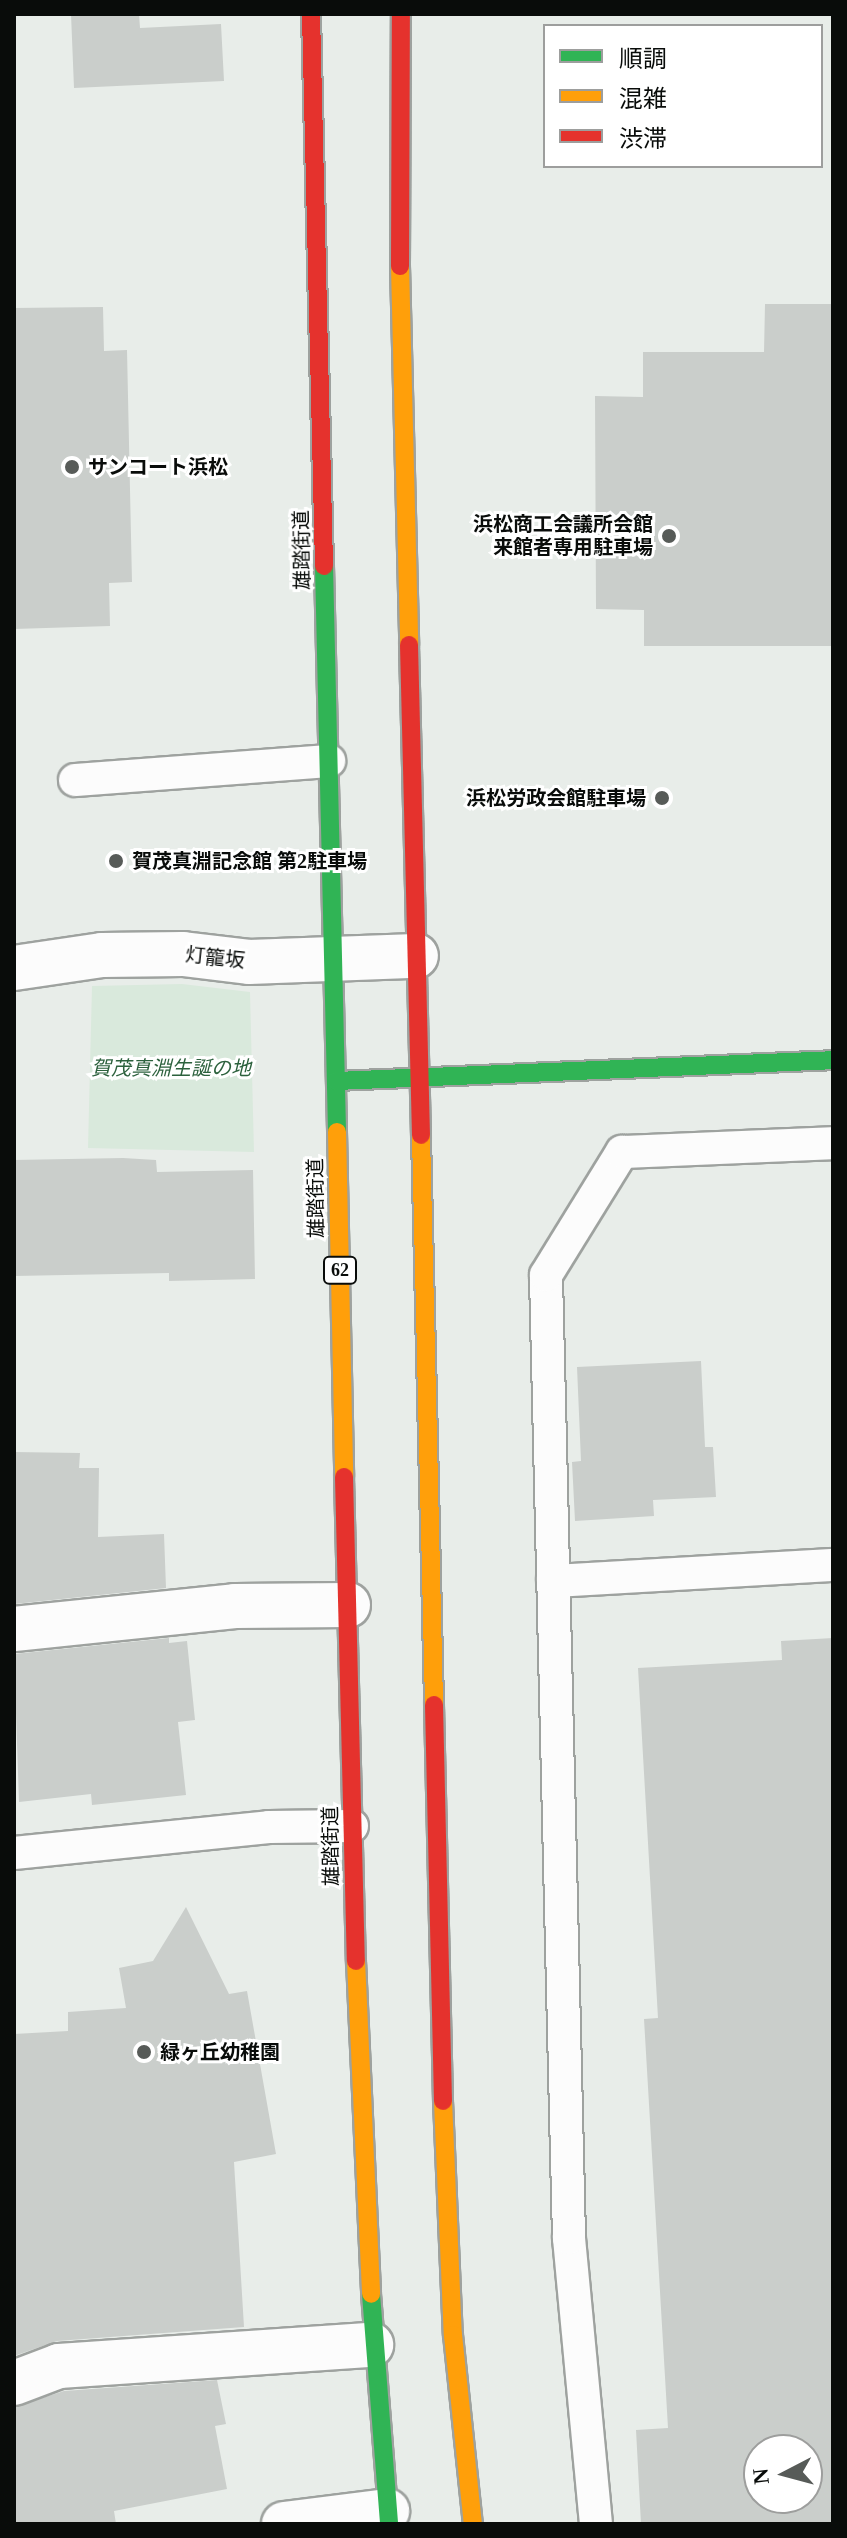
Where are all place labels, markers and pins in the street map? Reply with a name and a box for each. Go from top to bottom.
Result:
place label: サンコート浜松 [88,455,228,479]
marker: サンコート浜松 [63,458,81,476]
place label: 浜松商工会議所会館 来館者専用駐車場 [473,512,653,559]
marker: 浜松商工会議所会館 来館者専用駐車場 [660,527,678,545]
place label: 浜松労政会館駐車場 [466,786,646,810]
marker: 浜松労政会館駐車場 [653,789,671,807]
place label: 賀茂真淵記念館 第2駐車場 [132,849,367,873]
marker: 賀茂真淵記念館 第2駐車場 [107,852,125,870]
place label: 緑ヶ丘幼稚園 [160,2040,280,2064]
marker: 緑ヶ丘幼稚園 [135,2043,153,2061]

